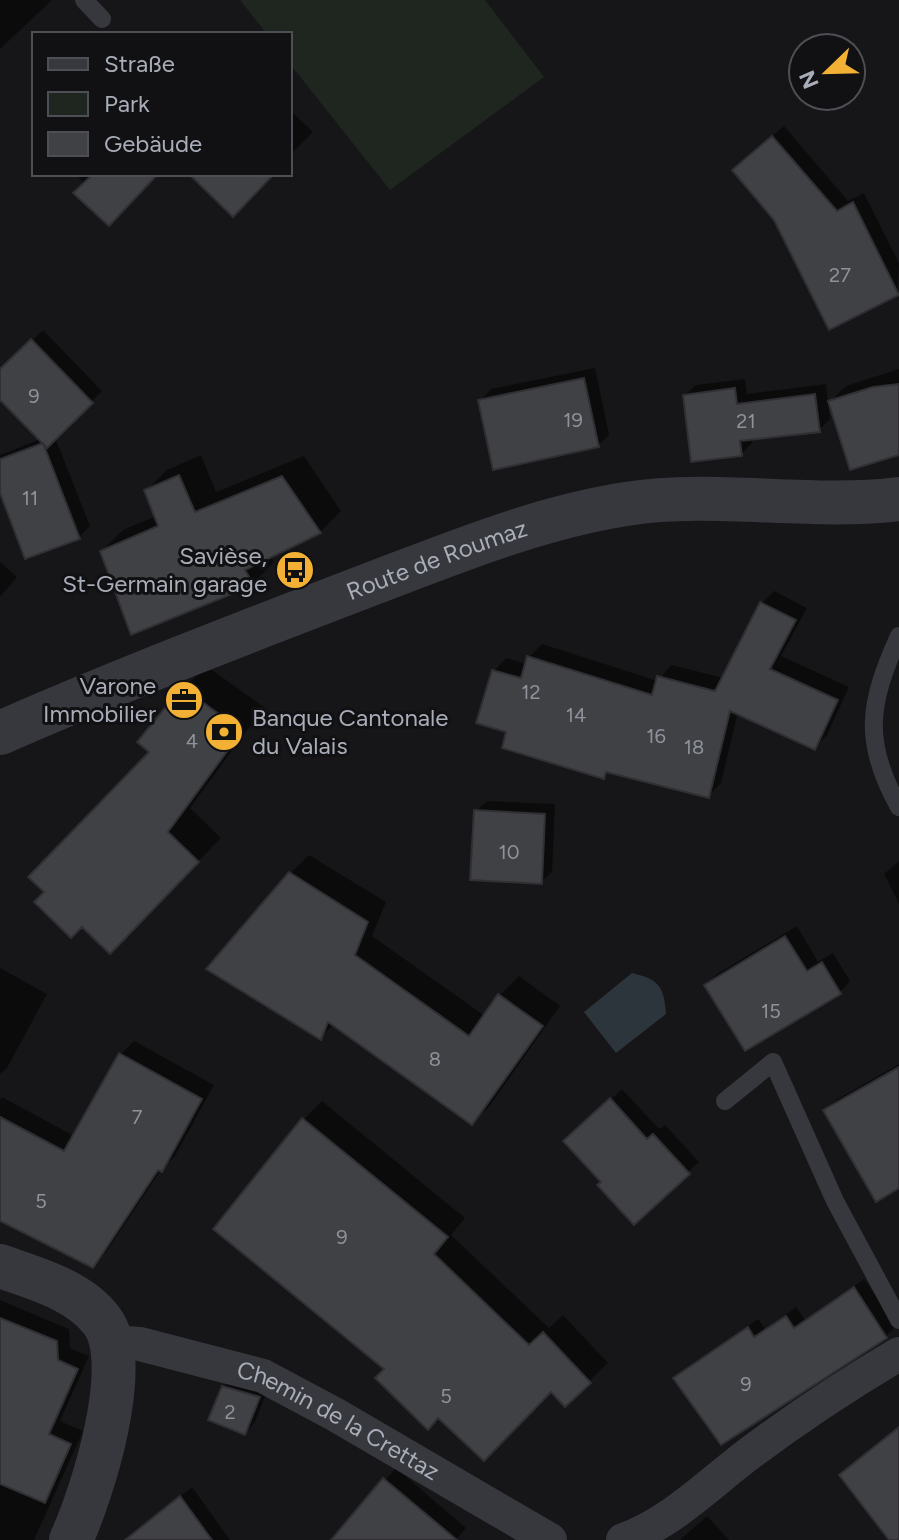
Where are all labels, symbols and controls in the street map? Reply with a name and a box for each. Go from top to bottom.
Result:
legend [32,32,292,176]
north arrow [787,32,867,112]
text: Straße [104,49,175,78]
text: N [793,67,825,93]
text: Park [104,89,150,118]
text: Gebäude [104,129,202,158]
house number: 27 [829,263,851,287]
house number: 9 [28,384,40,408]
house number: 19 [563,408,583,432]
house number: 21 [736,409,756,433]
house number: 11 [22,486,38,510]
street label: Route de Roumaz [342,513,531,606]
place label: Savièse, St-Germain garage [62,541,267,598]
bus stop icon: Savièse, St-Germain garage [274,549,316,591]
place label: Varone Immobilier [43,671,156,728]
office icon: Varone Immobilier [163,679,205,721]
house number: 12 [521,680,541,704]
place label: Banque Cantonale du Valais [252,703,448,760]
house number: 14 [566,703,586,727]
bank icon: Banque Cantonale du Valais [203,711,245,753]
house number: 16 [646,724,666,748]
house number: 4 [186,729,198,753]
house number: 18 [684,735,704,759]
house number: 10 [498,840,520,864]
house number: 15 [761,999,781,1023]
house number: 8 [429,1047,441,1071]
house number: 7 [132,1105,143,1129]
house number: 5 [35,1189,47,1213]
house number: 9 [336,1225,348,1249]
street label: Chemin de la Crettaz [234,1355,445,1486]
house number: 9 [740,1372,752,1396]
house number: 5 [440,1384,452,1408]
house number: 2 [224,1400,236,1424]

